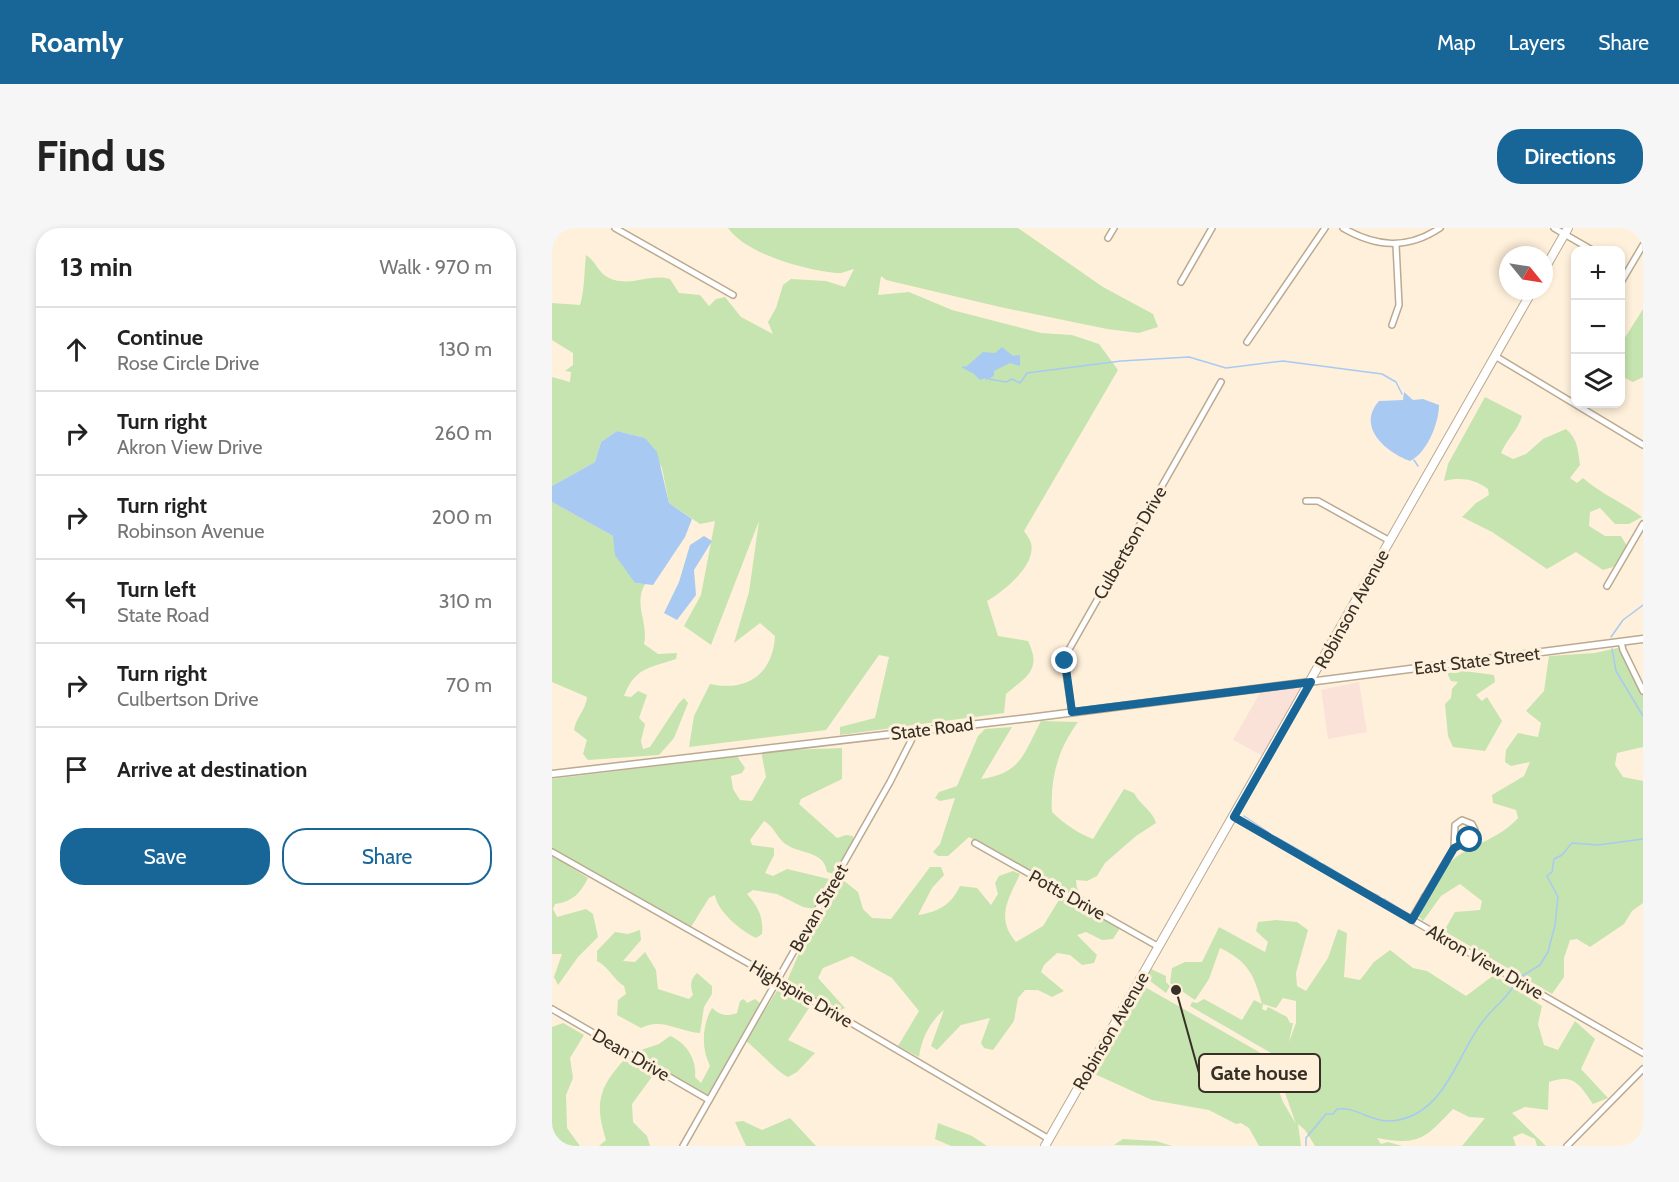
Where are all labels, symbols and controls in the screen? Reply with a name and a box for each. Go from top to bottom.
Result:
text: Roamly [30,25,124,59]
text: Map [1437,30,1476,55]
text: Layers [1509,30,1565,55]
text: Share [1598,30,1649,55]
button: Directions [1497,129,1643,184]
text: Find us [36,130,165,182]
north arrow [1499,246,1553,300]
map controls [1571,246,1625,408]
button: + [1571,246,1625,300]
text: 13 min [60,251,133,283]
text: Walk · 970 m [380,255,492,279]
button: − [1571,300,1625,354]
text: Continue [117,324,203,351]
icon: ahead [60,333,93,366]
text: 130 m [439,337,492,361]
text: Rose Circle Drive [117,351,259,375]
button: layers [1571,354,1625,408]
text: Turn right [117,408,207,435]
icon: right [60,417,93,450]
text: 260 m [434,421,492,445]
text: Akron View Drive [117,435,262,459]
street label: Culbertson Drive [1089,482,1171,604]
text: Turn right [117,492,207,519]
icon: right [60,501,93,534]
text: 200 m [432,505,492,529]
text: Robinson Avenue [117,519,265,543]
street label: Robinson Avenue [1310,546,1394,672]
text: Turn left [117,576,196,603]
icon: left [60,585,93,618]
text: 310 m [439,589,492,613]
text: State Road [117,603,209,627]
street label: East State Street [1413,642,1541,680]
route end [1051,647,1077,673]
text: Turn right [117,660,207,687]
icon: right [60,669,93,702]
text: 70 m [446,673,492,697]
text: Culbertson Drive [117,687,258,711]
street label: State Road [889,713,975,745]
icon: arrive [60,753,93,786]
text: Arrive at destination [117,756,307,783]
route start [1456,826,1482,852]
button: Save [60,828,270,885]
button: Share [282,828,492,885]
street label: Bevan Street [785,860,853,956]
street label: Potts Drive [1025,865,1109,925]
street label: Akron View Drive [1423,920,1547,1004]
street label: Highspire Drive [745,956,857,1032]
street label: Robinson Avenue [1068,968,1154,1094]
street label: Dean Drive [589,1024,673,1086]
callout: Gate house [1199,1054,1320,1092]
text: Gate house [1211,1061,1307,1085]

